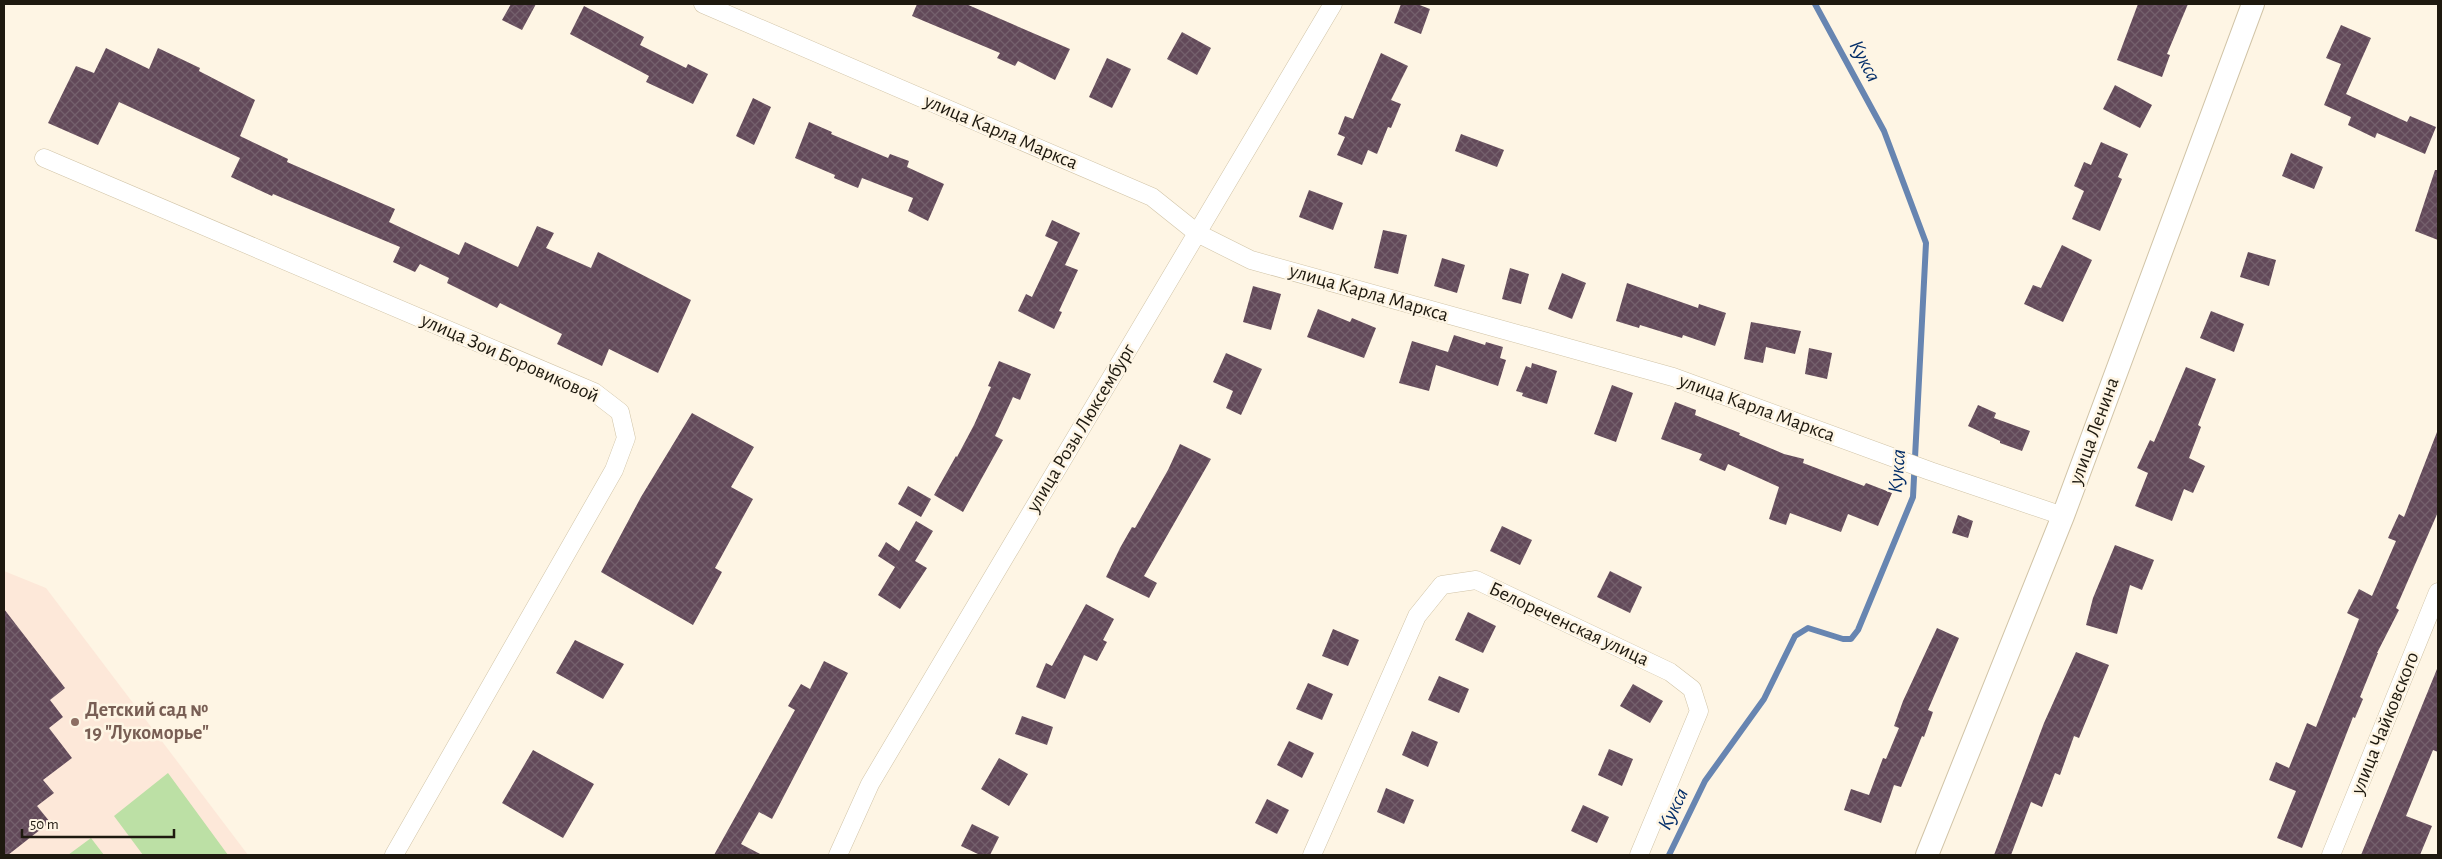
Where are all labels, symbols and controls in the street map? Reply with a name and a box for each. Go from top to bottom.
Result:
water label: Кукса [1845,37,1885,85]
street label: улица Карла Маркса [920,90,1081,173]
street label: улица Карла Маркса [1286,260,1451,325]
street label: улица Зои Боровиковой [417,309,602,406]
street label: улица Розы Люксембург [1022,340,1139,516]
street label: улица Карла Маркса [1675,370,1838,446]
street label: улица Ленина [2065,375,2123,488]
water label: Кукса [1885,448,1909,494]
street label: Белореченская улица [1486,578,1652,670]
street label: улица Чайковского [2347,649,2423,798]
place label: Детский сад № 19 "Лукоморье" [85,700,209,743]
marker: Детский сад № 19 "Лукоморье" [69,716,81,728]
water label: Кукса [1654,785,1692,833]
scale bar [22,806,175,838]
text: 50 m [30,817,59,832]

